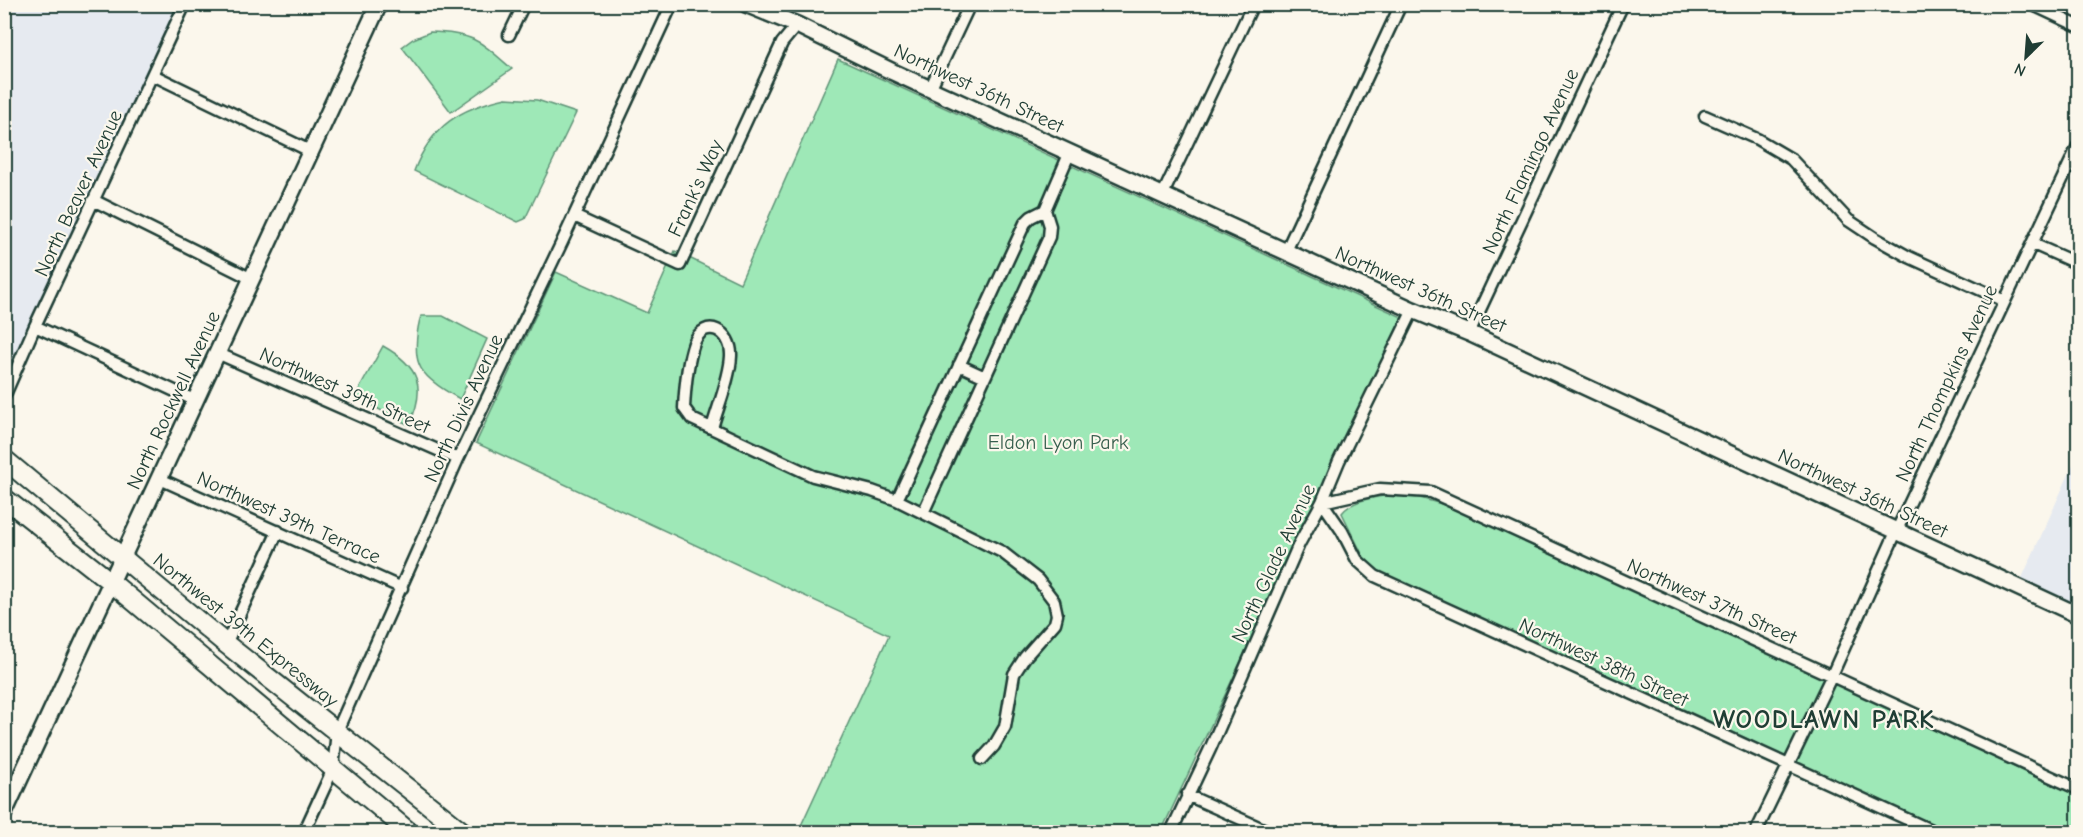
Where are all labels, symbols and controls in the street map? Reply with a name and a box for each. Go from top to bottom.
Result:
north arrow [1996,27,2056,87]
street label: Northwest 36th Street [890,39,1068,138]
text: N [2012,59,2029,80]
street label: North Flamingo Avenue [1477,65,1584,258]
street label: North Beaver Avenue [30,106,127,280]
street label: Frank's Way [663,136,728,240]
street label: Northwest 36th Street [1332,241,1511,338]
street label: North Thompkins Avenue [1891,281,2002,485]
street label: North Rockwell Avenue [122,307,225,493]
street label: North Divis Avenue [419,331,508,486]
street label: Northwest 39th Street [256,342,435,439]
park label: Eldon Lyon Park [988,431,1129,454]
street label: Northwest 36th Street [1774,444,1952,543]
street label: Northwest 39th Terrace [193,467,384,568]
street label: North Glade Avenue [1227,480,1320,646]
street label: Northwest 39th Expressway [148,549,343,712]
street label: Northwest 37th Street [1623,554,1801,650]
street label: Northwest 38th Street [1516,613,1693,712]
district label: WOODLAWN PARK [1713,705,1935,735]

